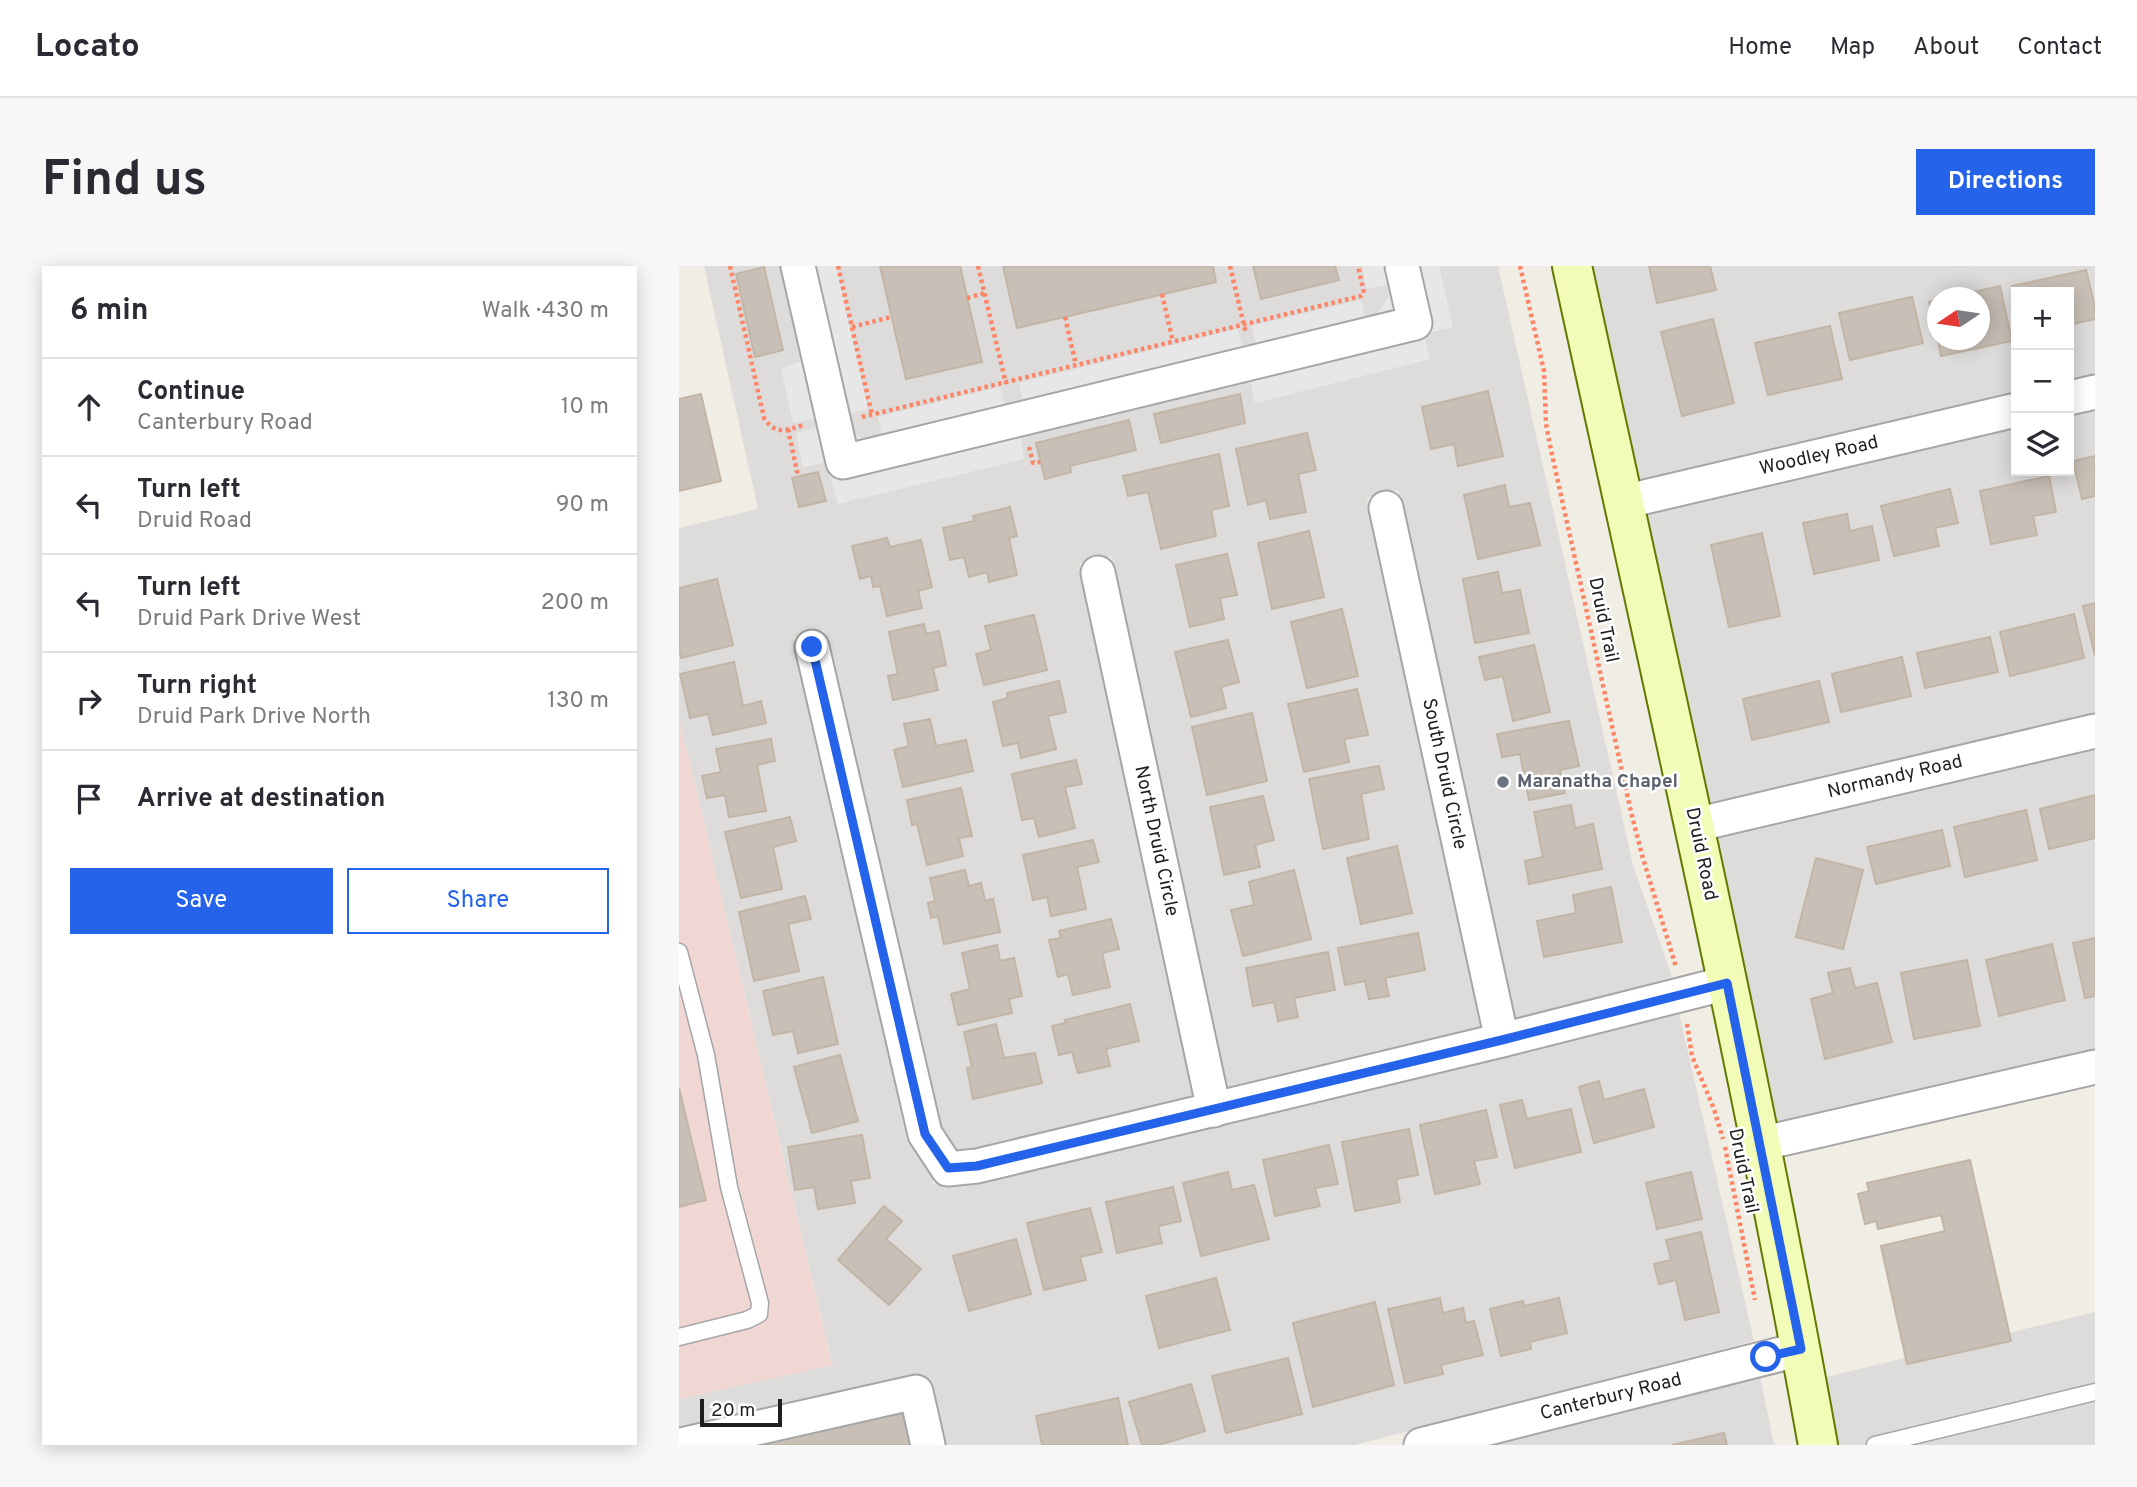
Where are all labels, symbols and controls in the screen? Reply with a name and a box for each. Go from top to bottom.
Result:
text: Locato [35,27,140,69]
text: Home [1728,33,1792,63]
text: Map [1830,33,1875,63]
text: About [1913,33,1979,63]
text: Contact [2017,33,2102,63]
button: Directions [1916,149,2095,215]
text: Find us [42,151,207,213]
north arrow [1927,287,1990,350]
map controls [2011,287,2074,476]
button: + [2011,287,2074,350]
text: 6 min [70,293,148,330]
text: Walk · 430 m [482,297,609,326]
button: − [2011,350,2074,413]
text: Continue [137,376,245,409]
icon: ahead [70,388,108,426]
text: 10 m [561,393,609,422]
text: Canterbury Road [137,409,313,438]
button: layers [2011,413,2074,476]
street label: Woodley Road [1757,431,1881,481]
text: Turn left [137,474,241,507]
icon: left [70,486,108,524]
text: 90 m [556,491,609,520]
text: Druid Road [137,507,252,536]
text: Turn left [137,572,241,605]
street label: Druid Trail [1582,575,1624,665]
icon: left [70,584,108,622]
text: 200 m [541,589,609,618]
text: Druid Park Drive West [137,605,361,634]
route end [796,631,827,662]
text: Turn right [137,670,257,703]
icon: right [70,682,108,720]
text: 130 m [547,687,609,716]
street label: South Druid Circle [1416,696,1472,852]
text: Druid Park Drive North [137,703,371,732]
street label: Normandy Road [1825,750,1965,804]
street label: North Druid Circle [1128,764,1184,918]
place label: Maranatha Chapel [1517,770,1678,794]
marker: Maranatha Chapel [1495,774,1511,790]
icon: arrive [70,780,108,818]
text: Arrive at destination [137,783,385,816]
street label: Druid Road [1679,805,1723,903]
button: Save [70,868,333,934]
button: Share [347,868,609,934]
street label: Druid Trail [1722,1126,1764,1216]
route start [1750,1341,1781,1372]
street label: Canterbury Road [1538,1368,1684,1426]
scale bar [700,1396,782,1428]
text: 20 m [711,1399,755,1423]

